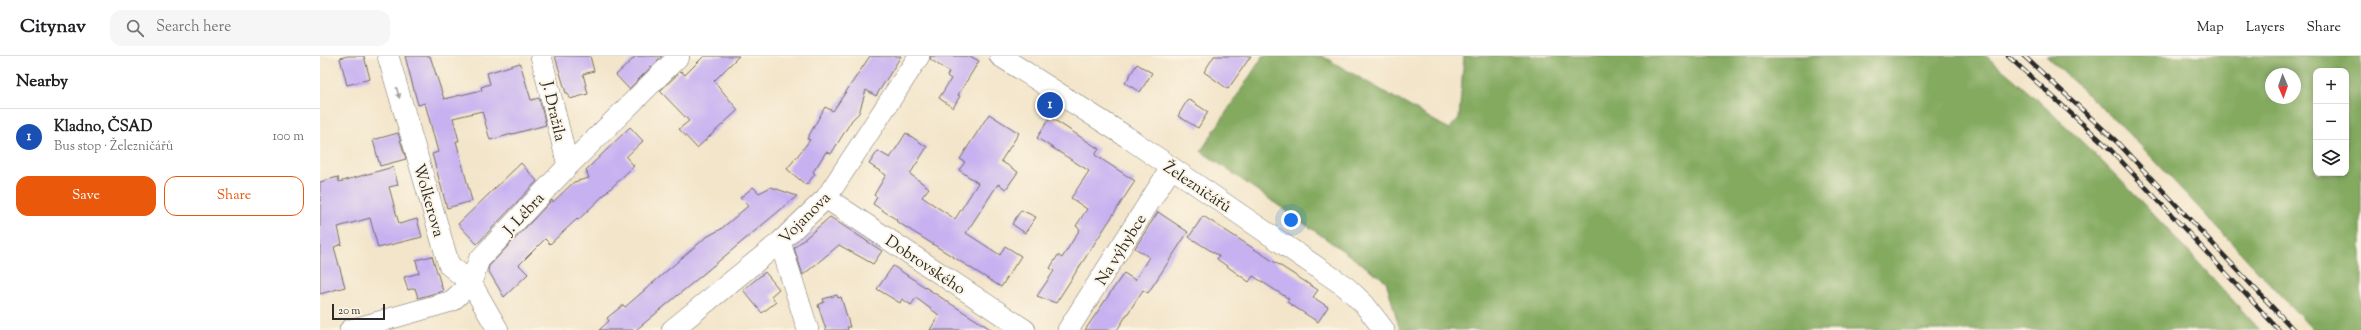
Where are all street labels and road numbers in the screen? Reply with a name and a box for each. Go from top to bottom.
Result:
street label: J. Dražila [534,78,571,144]
street label: Železničářů [1158,157,1235,219]
street label: Wolkerova [406,161,449,241]
street label: Vojanova [775,187,837,250]
street label: J. Lébra [498,188,551,242]
street label: Na výhybce [1091,210,1153,290]
street label: Dobrovského [880,231,970,302]

